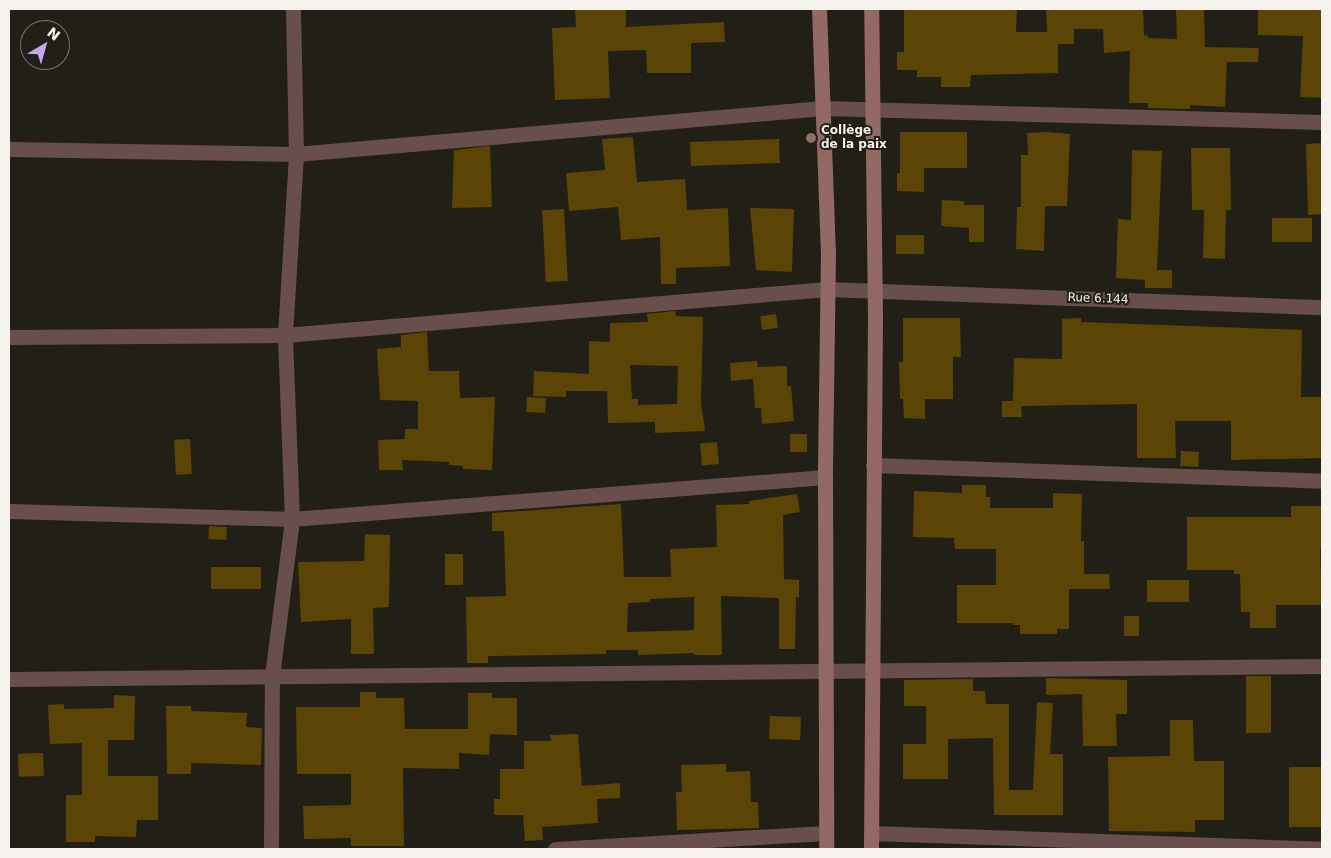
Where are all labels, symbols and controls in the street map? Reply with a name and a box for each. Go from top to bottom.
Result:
north arrow [20,20,70,70]
text: N [44,24,63,44]
place label: Collège de la paix [821,124,887,152]
marker: Collège de la paix [805,132,817,144]
street label: Rue 6.144 [1067,291,1129,307]

